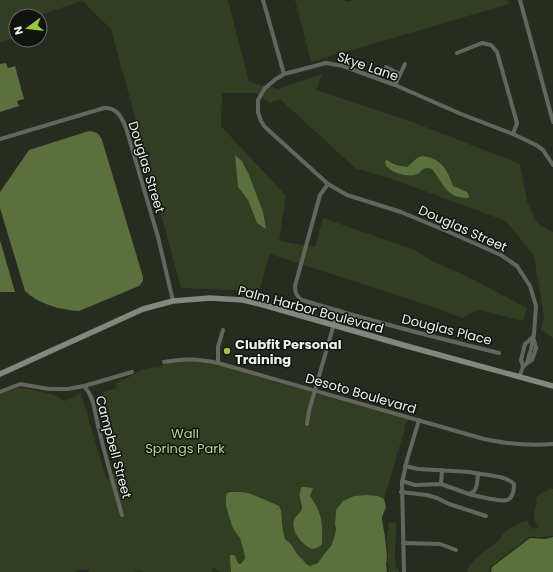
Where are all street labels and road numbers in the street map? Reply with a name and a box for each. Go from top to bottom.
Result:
street label: Skye Lane [335,47,401,86]
street label: Douglas Street [124,119,170,216]
street label: Douglas Street [416,200,510,257]
street label: Palm Harbor Boulevard [236,281,386,338]
street label: Douglas Place [400,309,494,350]
street label: Desoto Boulevard [303,369,418,418]
street label: Campbell Street [91,394,136,501]

